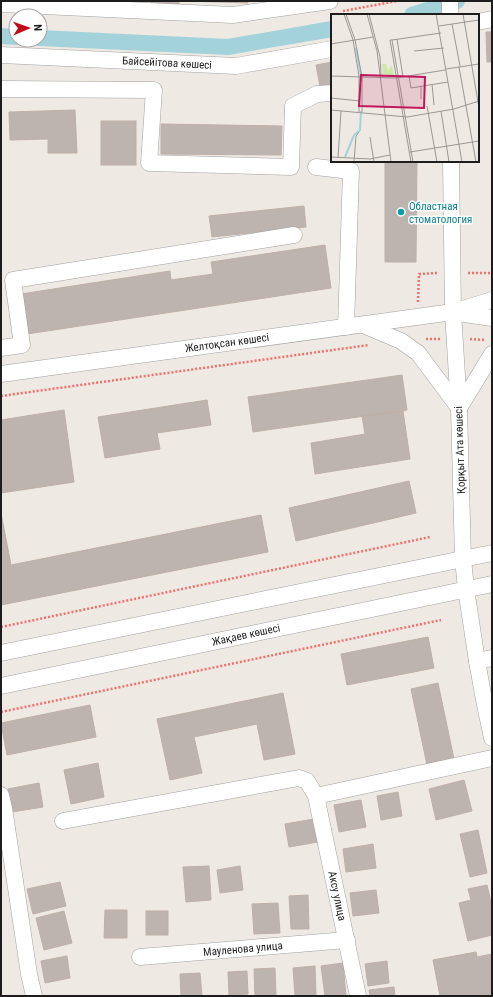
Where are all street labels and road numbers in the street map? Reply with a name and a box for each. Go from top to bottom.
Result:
street label: Байсейітова көшесі [122,54,212,72]
street label: Желтоқсан көшесі [184,331,270,355]
street label: Қорқыт Ата көшесі [452,406,468,494]
street label: Жақаев көшесі [211,621,281,649]
street label: Аксу улица [325,870,349,922]
street label: Мауленова улица [203,939,283,959]

